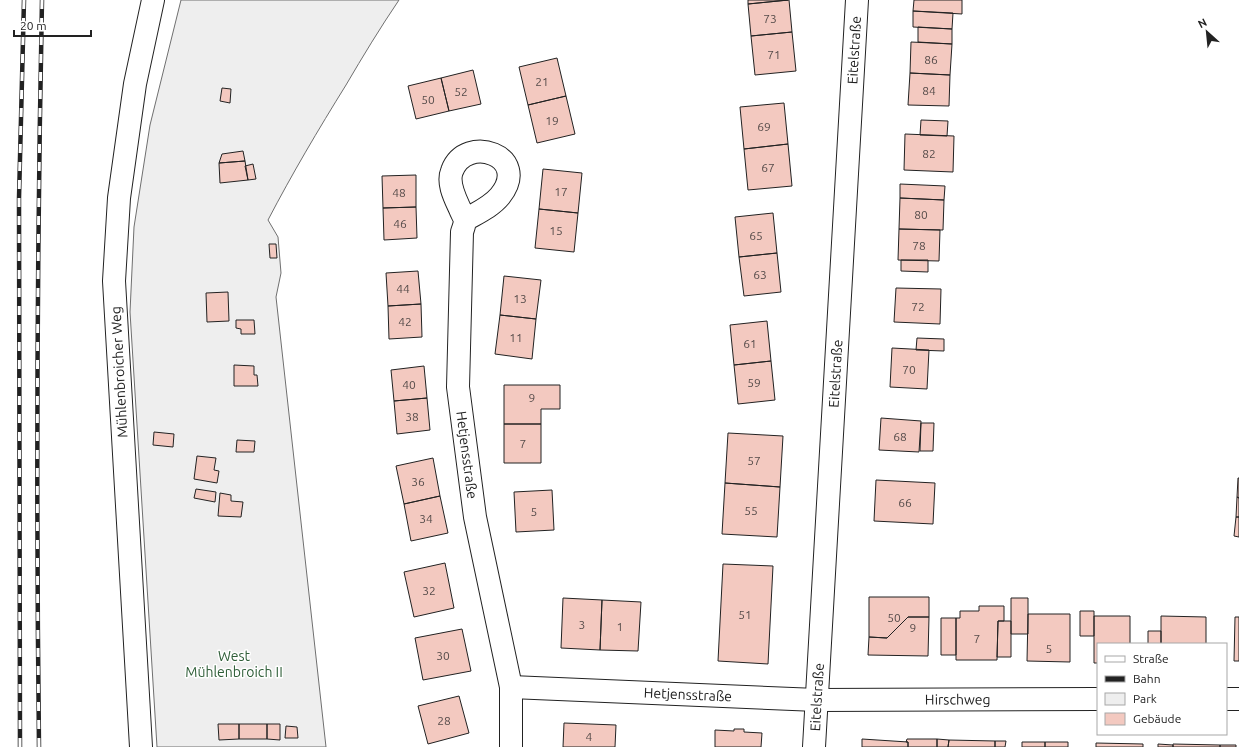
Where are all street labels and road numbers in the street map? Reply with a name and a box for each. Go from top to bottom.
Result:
street label: Eitelstraße [844,16,864,85]
street label: Mühlenbroicher Weg [108,306,130,438]
street label: Eitelstraße [826,339,845,408]
street label: Hetjensstraße [453,410,481,500]
street label: Eitelstraße [807,662,827,732]
street label: Hetjensstraße [643,685,732,704]
street label: Hirschweg [925,691,991,708]

